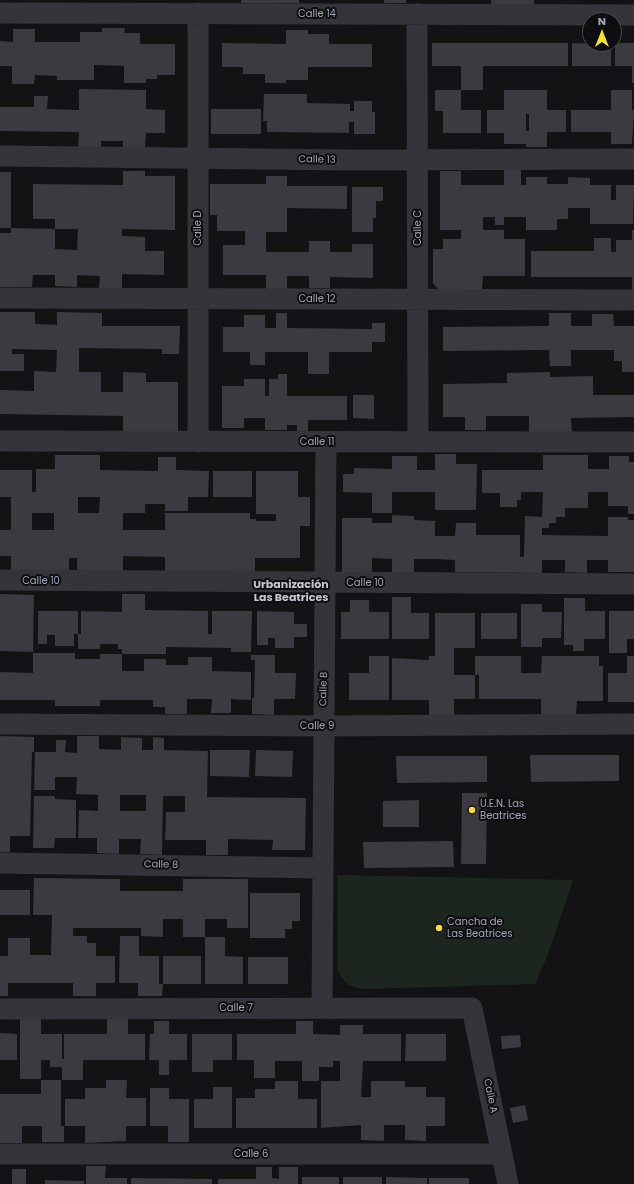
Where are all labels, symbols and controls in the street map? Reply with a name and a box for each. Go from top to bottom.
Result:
street label: Calle 14 [298,8,336,20]
north arrow [582,12,622,52]
text: N [598,13,606,29]
street label: Calle 13 [298,154,336,166]
street label: Calle D [192,210,204,246]
street label: Calle C [412,210,424,246]
street label: Calle 12 [298,293,336,305]
street label: Calle 11 [300,436,334,448]
street label: Calle 10 [22,575,60,587]
street label: Calle 10 [346,577,384,589]
district label: Urbanización Las Beatrices [253,578,329,604]
street label: Calle B [318,672,330,706]
street label: Calle 9 [300,720,334,732]
place label: U.E.N. Las Beatrices [480,798,526,822]
marker: U.E.N. Las Beatrices [467,805,477,815]
street label: Calle 8 [144,859,178,871]
place label: Cancha de Las Beatrices [447,916,512,940]
marker: Cancha de Las Beatrices [434,923,444,933]
street label: Calle 7 [219,1002,253,1014]
street label: Calle A [480,1078,500,1114]
street label: Calle 6 [234,1148,268,1160]

